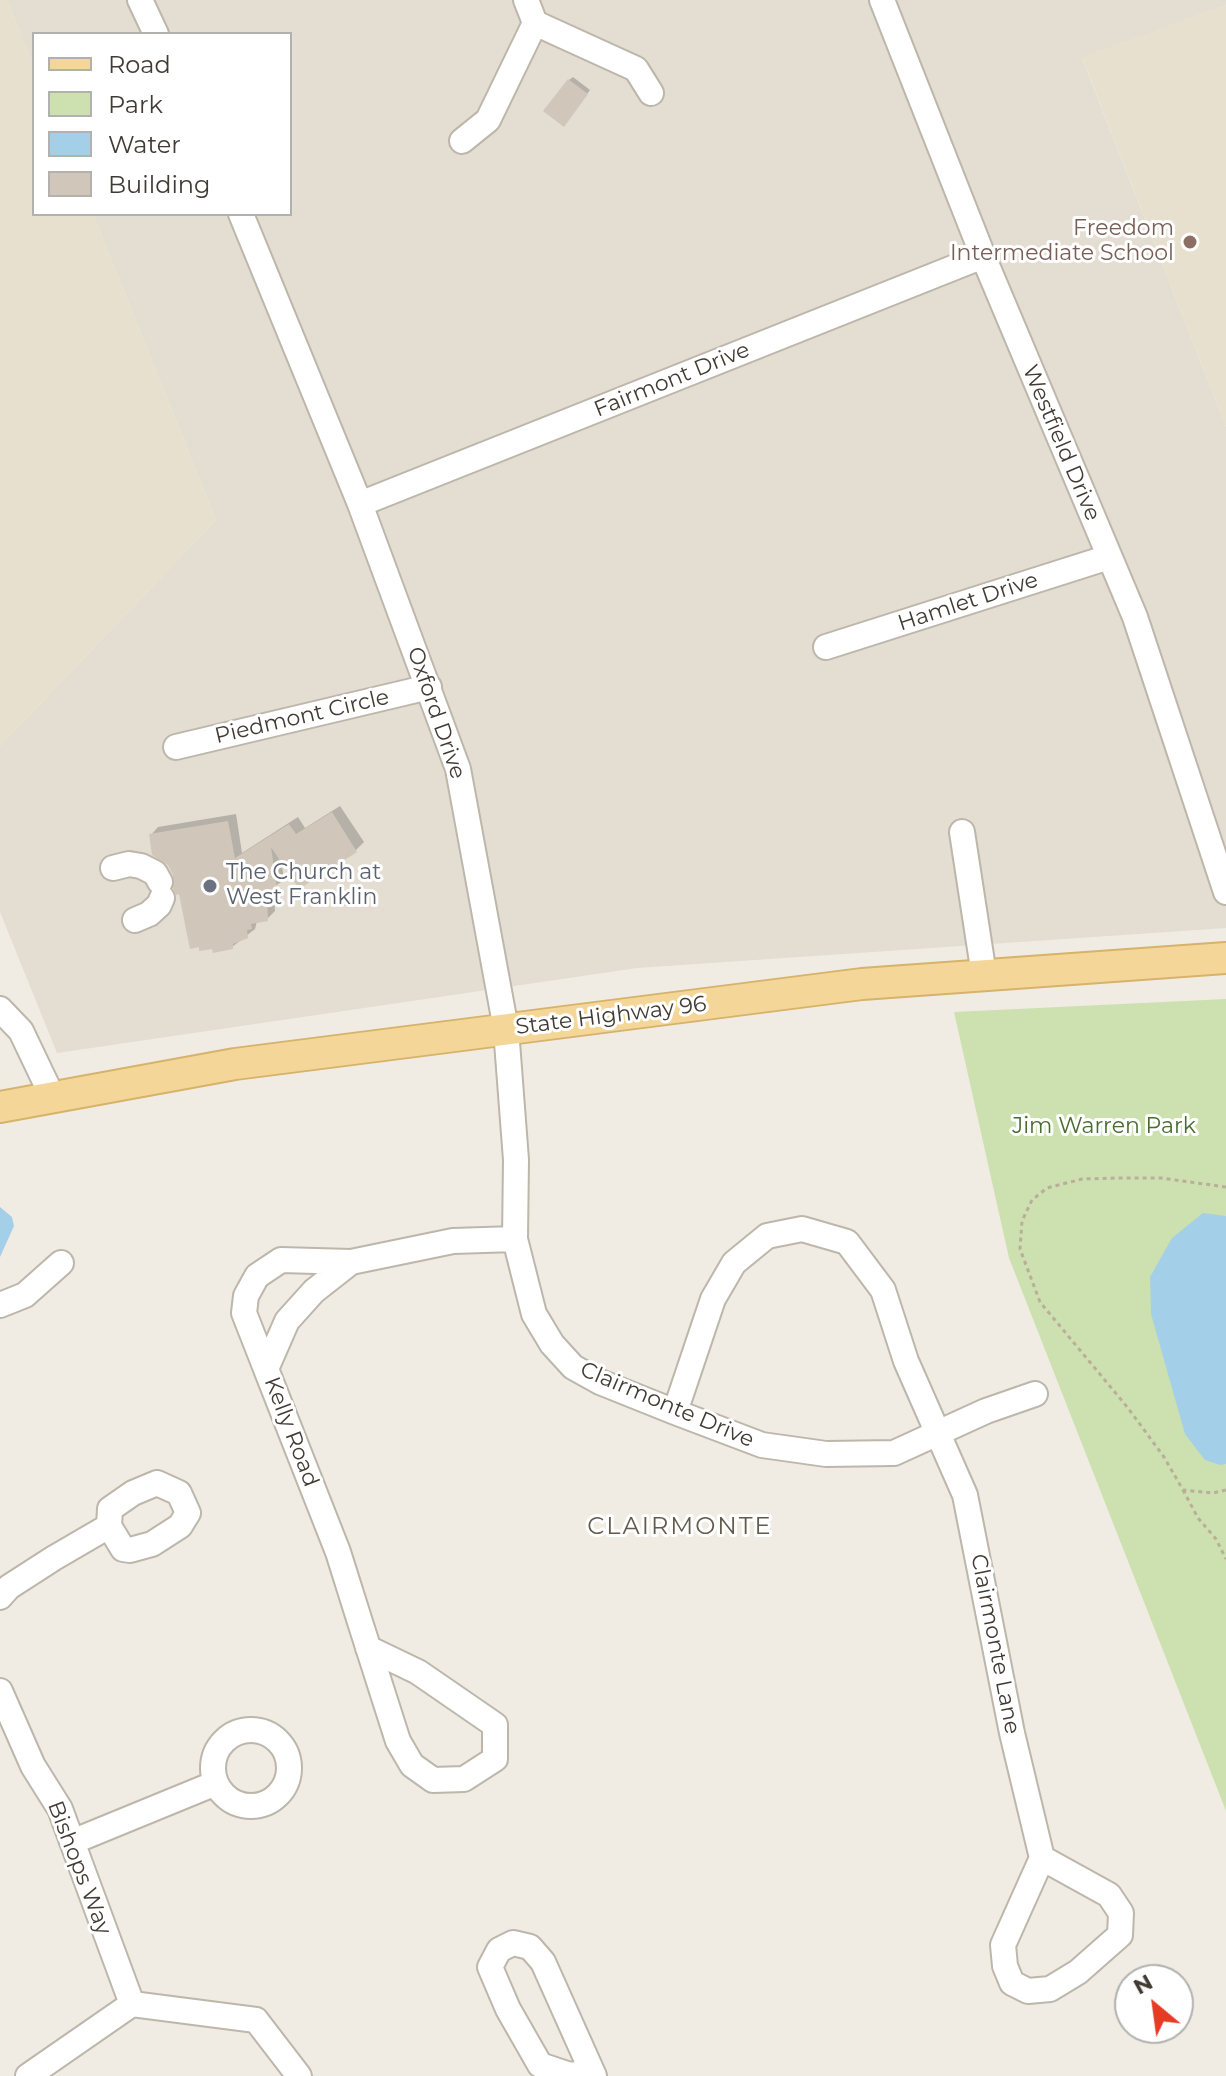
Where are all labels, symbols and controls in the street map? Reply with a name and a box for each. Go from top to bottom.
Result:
legend [32,32,292,216]
text: Road [108,50,171,79]
text: Park [108,90,163,119]
text: Water [108,130,181,159]
text: Building [108,170,211,199]
place label: Freedom Intermediate School [950,216,1174,268]
marker: Freedom Intermediate School [1181,233,1199,251]
street label: Fairmont Drive [590,337,754,423]
street label: Westfield Drive [1016,361,1106,525]
street label: Hamlet Drive [895,567,1041,637]
street label: Oxford Drive [401,644,471,782]
street label: Piedmont Circle [212,684,392,750]
place label: The Church at West Franklin [226,860,381,912]
marker: The Church at West Franklin [201,877,219,895]
street label: State Highway 96 [514,991,708,1041]
park label: Jim Warren Park [1012,1114,1196,1140]
street label: Clairmonte Drive [576,1356,758,1454]
street label: Kelly Road [258,1373,324,1491]
district label: CLAIRMONTE [587,1513,773,1541]
street label: Clairmonte Lane [965,1552,1025,1736]
street label: Bishops Way [41,1797,117,1939]
north arrow [1114,1964,1194,2044]
text: N [1129,1968,1157,2000]

